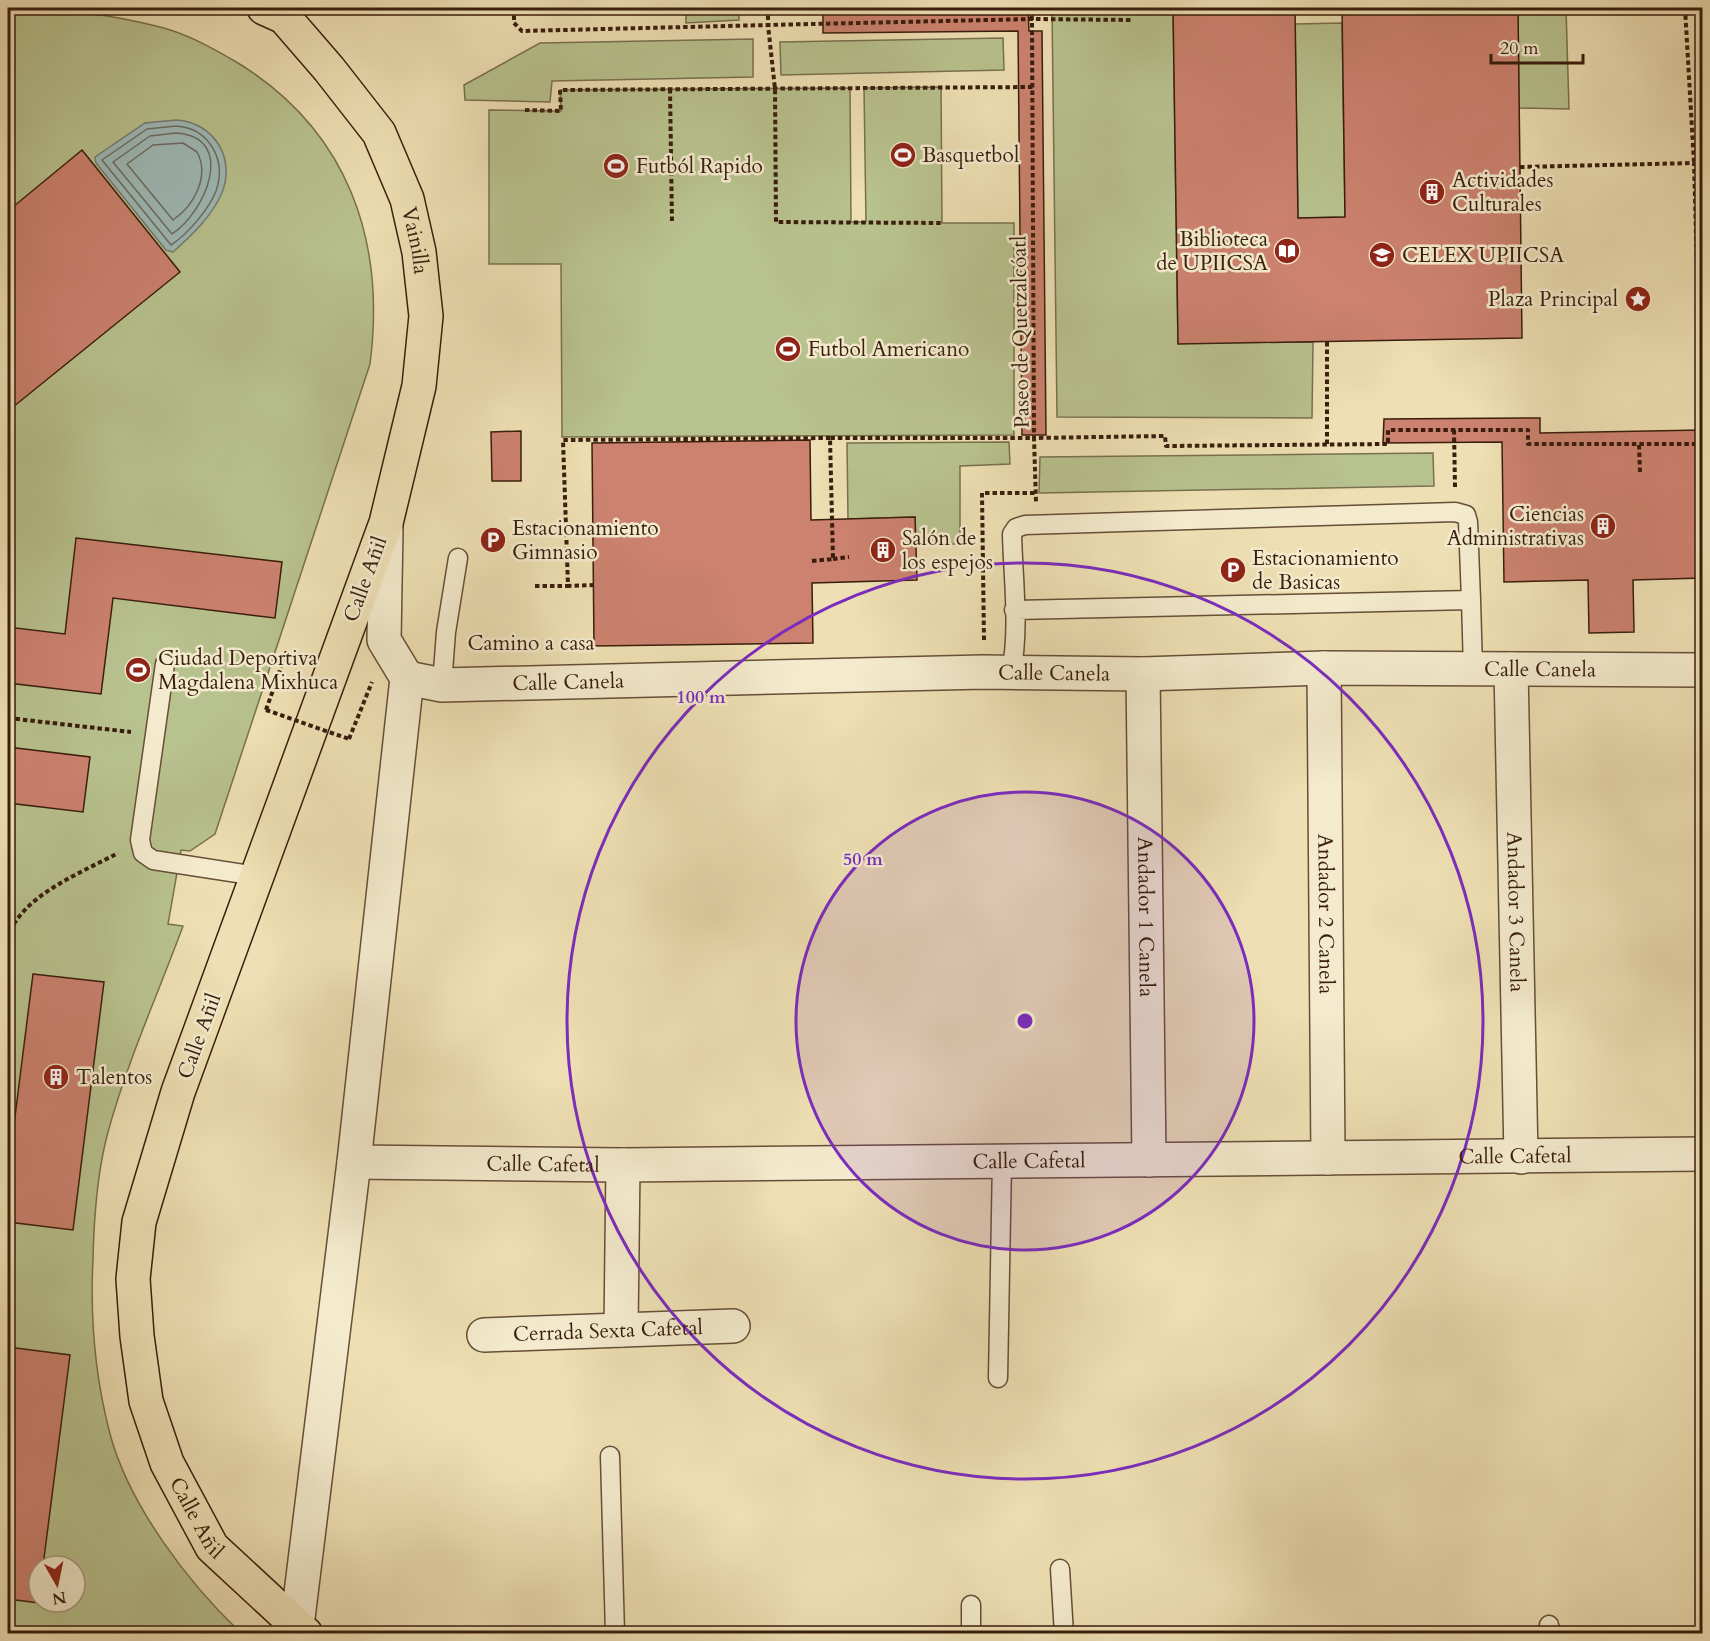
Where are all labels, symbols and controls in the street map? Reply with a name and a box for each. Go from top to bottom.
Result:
scale bar [1491,27,1582,65]
text: 20 m [1500,36,1539,61]
sports icon: Basquetbol [888,140,918,170]
place label: Basquetbol [922,141,1019,170]
sports icon: Futból Rapido [601,151,631,181]
place label: Futból Rapido [636,152,763,181]
place label: Actividades Culturales [1452,166,1554,219]
building icon: Actividades Culturales [1417,177,1447,207]
street label: Vainilla [394,204,435,276]
place label: Biblioteca de UPIICSA [1156,225,1268,278]
street label: Paseo de Quetzalcóatl [1004,235,1037,429]
library icon: Biblioteca de UPIICSA [1272,236,1302,266]
school or university icon: CELEX UPIICSA [1367,240,1397,270]
place label: CELEX UPIICSA [1402,241,1564,270]
place icon: Plaza Principal [1623,284,1653,314]
place label: Plaza Principal [1488,285,1618,314]
sports icon: Futbol Americano [773,334,803,364]
place label: Futbol Americano [808,335,969,364]
place label: Ciencias Administrativas [1447,500,1584,553]
building icon: Ciencias Administrativas [1588,511,1618,541]
place label: Estacionamiento Gimnasio [512,514,659,567]
place label: Salón de los espejos [902,524,993,577]
parking icon: Estacionamiento Gimnasio [478,525,508,555]
street label: Calle Añil [337,532,394,626]
building icon: Salón de los espejos [868,535,898,565]
place label: Estacionamiento de Basicas [1252,544,1399,597]
parking icon: Estacionamiento de Basicas [1218,555,1248,585]
street label: Camino a casa [467,629,595,658]
place label: Ciudad Deportiva Magdalena Mixhuca [158,644,338,697]
sports icon: Ciudad Deportiva Magdalena Mixhuca [123,655,153,685]
street label: Calle Canela [1484,655,1596,684]
street label: Calle Canela [998,658,1110,689]
street label: Calle Canela [512,667,625,698]
text: 100 m [676,685,726,710]
street label: Andador 3 Canela [1499,831,1532,992]
street label: Andador 2 Canela [1310,834,1341,994]
street label: Andador 1 Canela [1130,837,1161,997]
text: 50 m [843,847,883,872]
street label: Calle Añil [171,989,228,1083]
centre of rings [1015,1011,1035,1031]
building icon: Talentos [41,1062,71,1092]
place label: Talentos [76,1063,152,1092]
street label: Calle Cafetal [1458,1141,1572,1171]
street label: Calle Cafetal [972,1146,1086,1176]
street label: Calle Cafetal [486,1149,600,1180]
street label: Cerrada Sexta Cafetal [512,1313,703,1349]
street label: Calle Añil [162,1472,230,1566]
north arrow [27,1554,87,1614]
text: N [51,1586,68,1610]

